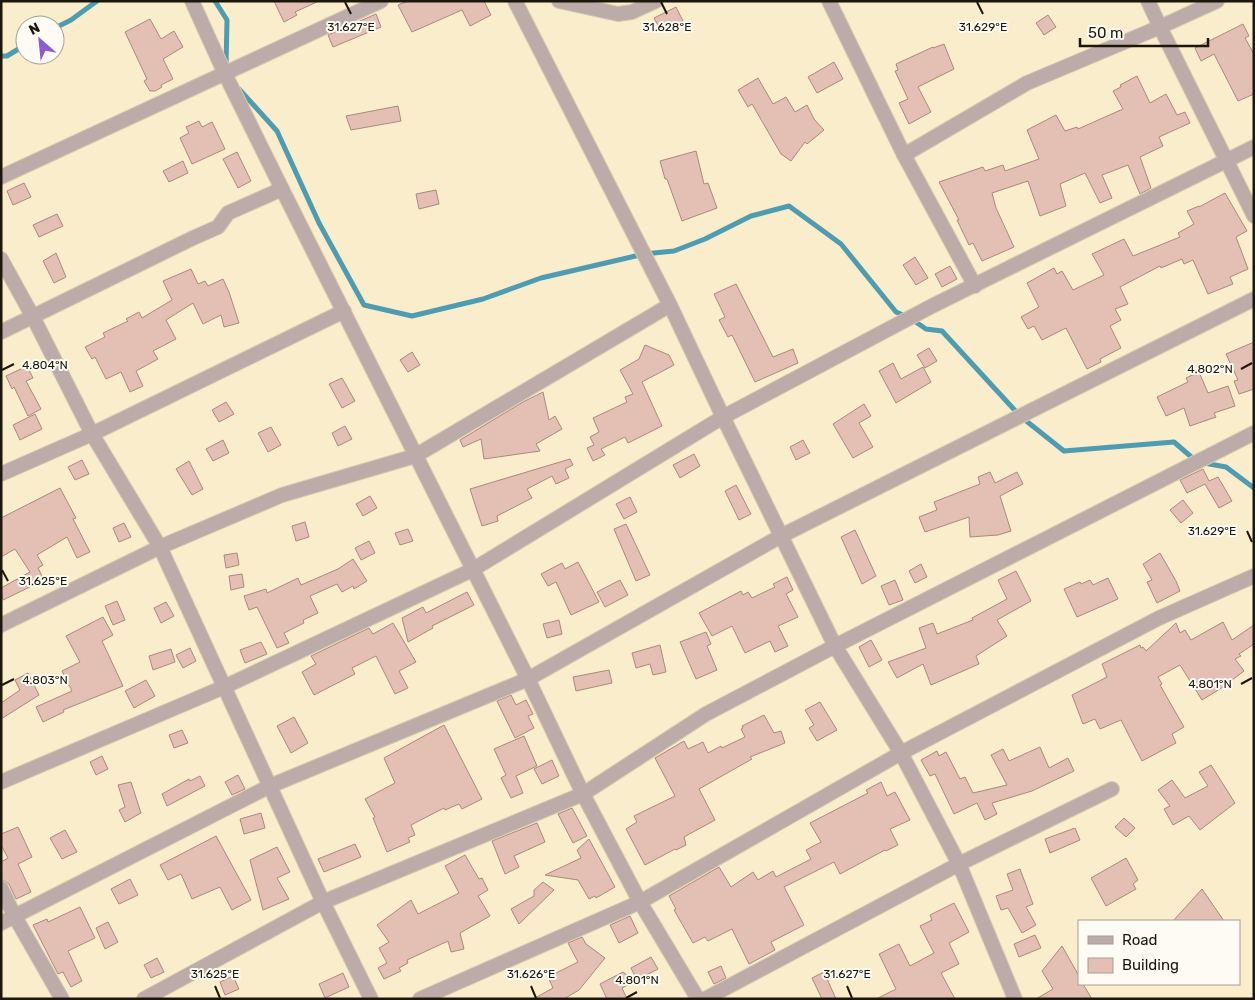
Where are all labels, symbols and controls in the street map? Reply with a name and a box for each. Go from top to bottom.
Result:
north arrow [15,15,65,65]
scale bar [1080,15,1208,47]
text: N [26,19,43,39]
text: 31.627°E [327,20,375,34]
text: 31.628°E [643,20,691,34]
text: 31.629°E [959,20,1007,34]
text: 50 m [1088,24,1123,42]
text: 4.804°N [22,358,68,372]
text: 4.802°N [1187,362,1233,376]
text: 31.629°E [1188,524,1236,538]
text: 31.625°E [19,574,67,588]
text: 4.803°N [22,673,68,687]
text: 4.801°N [1188,677,1232,691]
legend [1078,920,1240,985]
text: Road [1122,931,1158,949]
text: Building [1122,956,1179,974]
text: 31.625°E [191,967,239,981]
text: 31.626°E [507,967,555,981]
text: 31.627°E [823,967,871,981]
text: 4.801°N [615,973,659,987]

